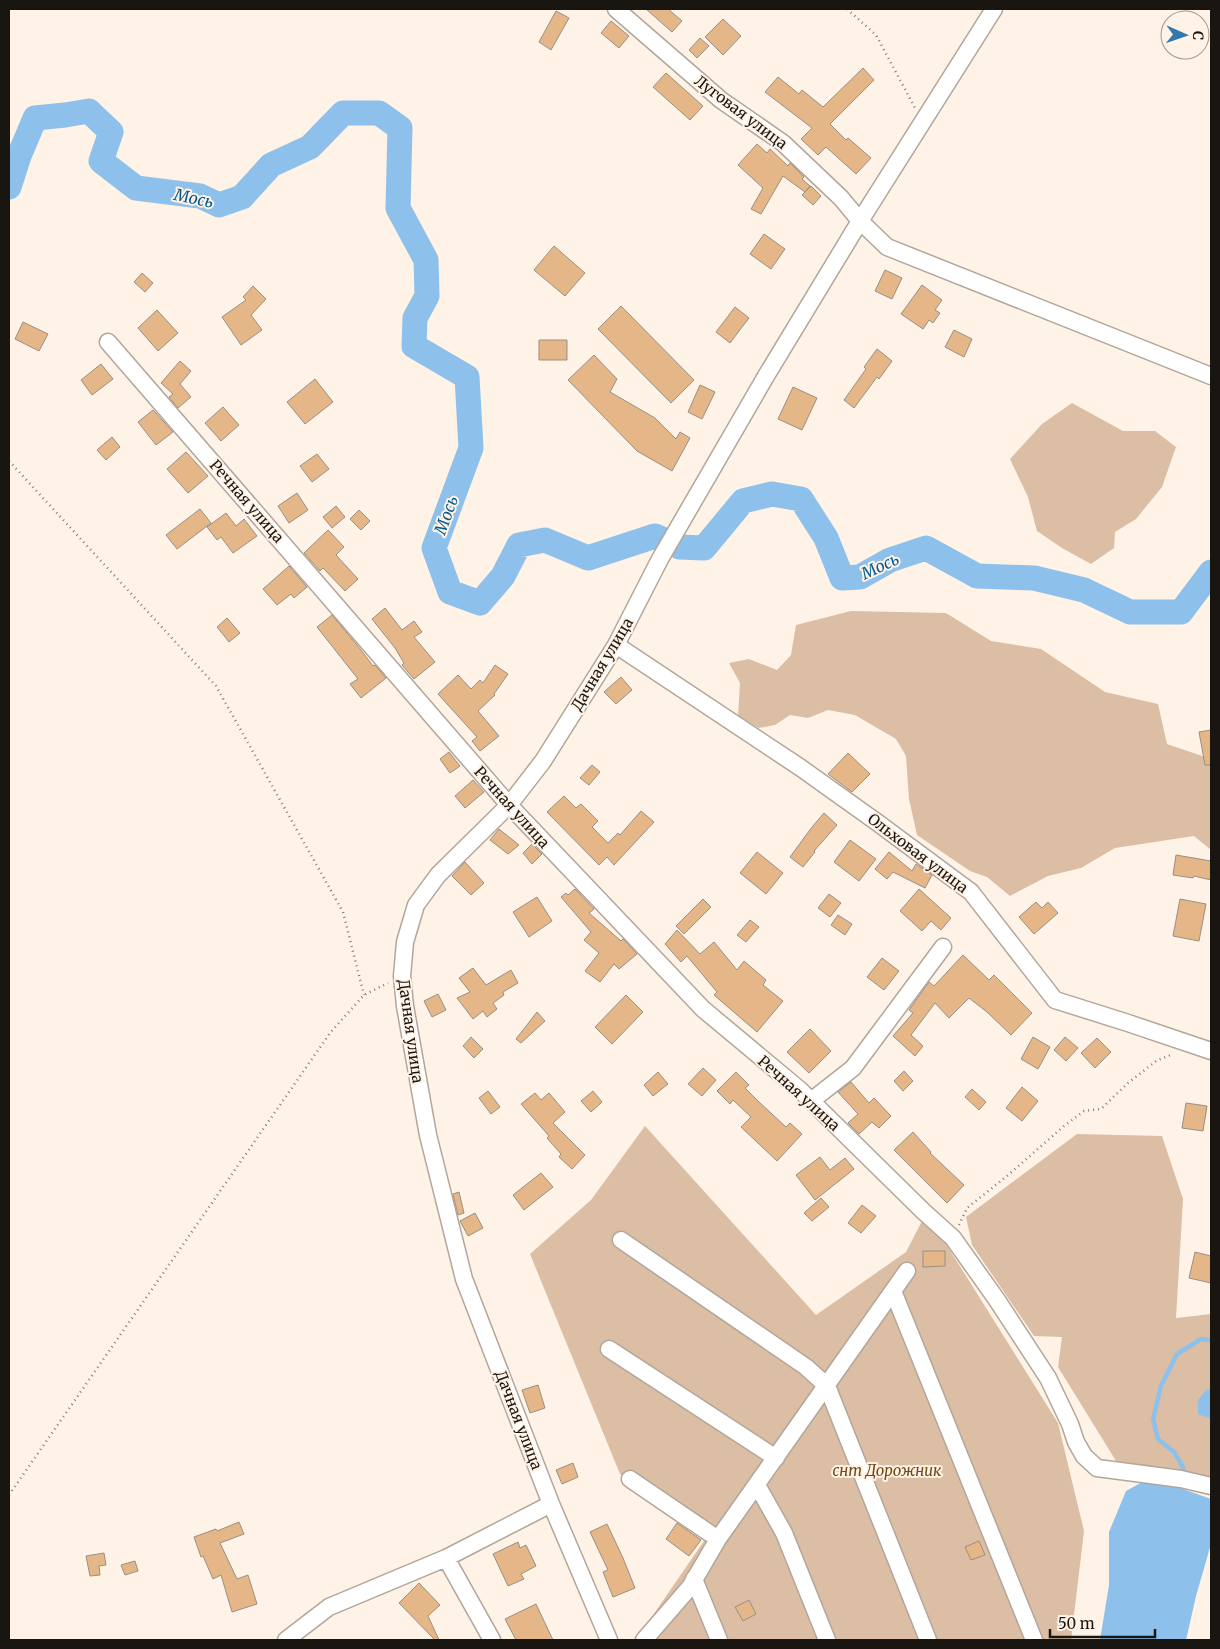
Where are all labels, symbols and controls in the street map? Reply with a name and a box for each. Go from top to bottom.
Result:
north arrow [1160,10,1210,60]
text: С [1189,30,1207,40]
street label: Луговая улица [691,71,791,153]
water label: Мось [172,184,215,212]
street label: Речная улица [206,456,288,546]
water label: Мось [429,493,462,538]
water label: Мось [857,549,902,584]
street label: Дачная улица [567,614,637,714]
street label: Речная улица [470,762,554,852]
street label: Ольховая улица [864,809,972,897]
street label: Дачная улица [394,978,428,1084]
street label: Речная улица [754,1051,844,1135]
street label: Дачная улица [491,1368,547,1472]
park label: снт Дорожник [833,1461,942,1480]
scale bar [1050,1606,1155,1638]
text: 50 m [1058,1614,1095,1633]

